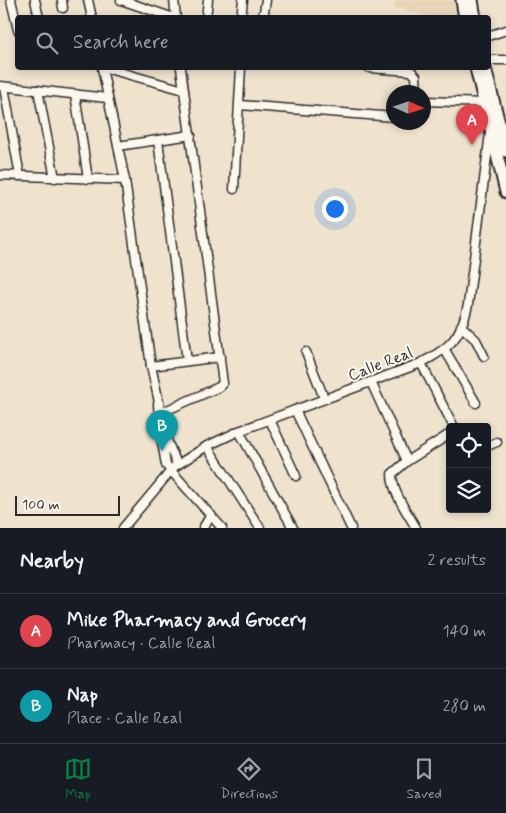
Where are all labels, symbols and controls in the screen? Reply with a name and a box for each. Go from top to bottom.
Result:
search box [15,15,491,70]
icon: search [33,29,61,57]
text: Search here [73,30,169,55]
north arrow [386,85,431,130]
pin: A [456,104,488,145]
your location [322,196,348,222]
street label: Calle Real [345,342,416,386]
pin: B [146,410,178,451]
map controls [446,423,491,513]
button: locate [446,423,491,468]
button: layers [446,468,491,513]
scale bar [15,493,120,516]
text: 100 m [22,496,60,514]
text: Nearby [20,547,84,575]
text: 2 results [428,550,486,571]
text: Mike Pharmacy and Grocery [67,608,306,633]
text: A [31,621,41,642]
text: 140 m [442,621,486,642]
text: Pharmacy · Calle Real [67,633,215,654]
text: Nap [67,683,98,708]
text: B [31,696,41,717]
text: 280 m [443,696,486,717]
text: Place · Calle Real [67,708,182,729]
tab: Map [64,755,92,803]
tab: Directions [221,755,278,803]
tab: Saved [406,755,442,803]

